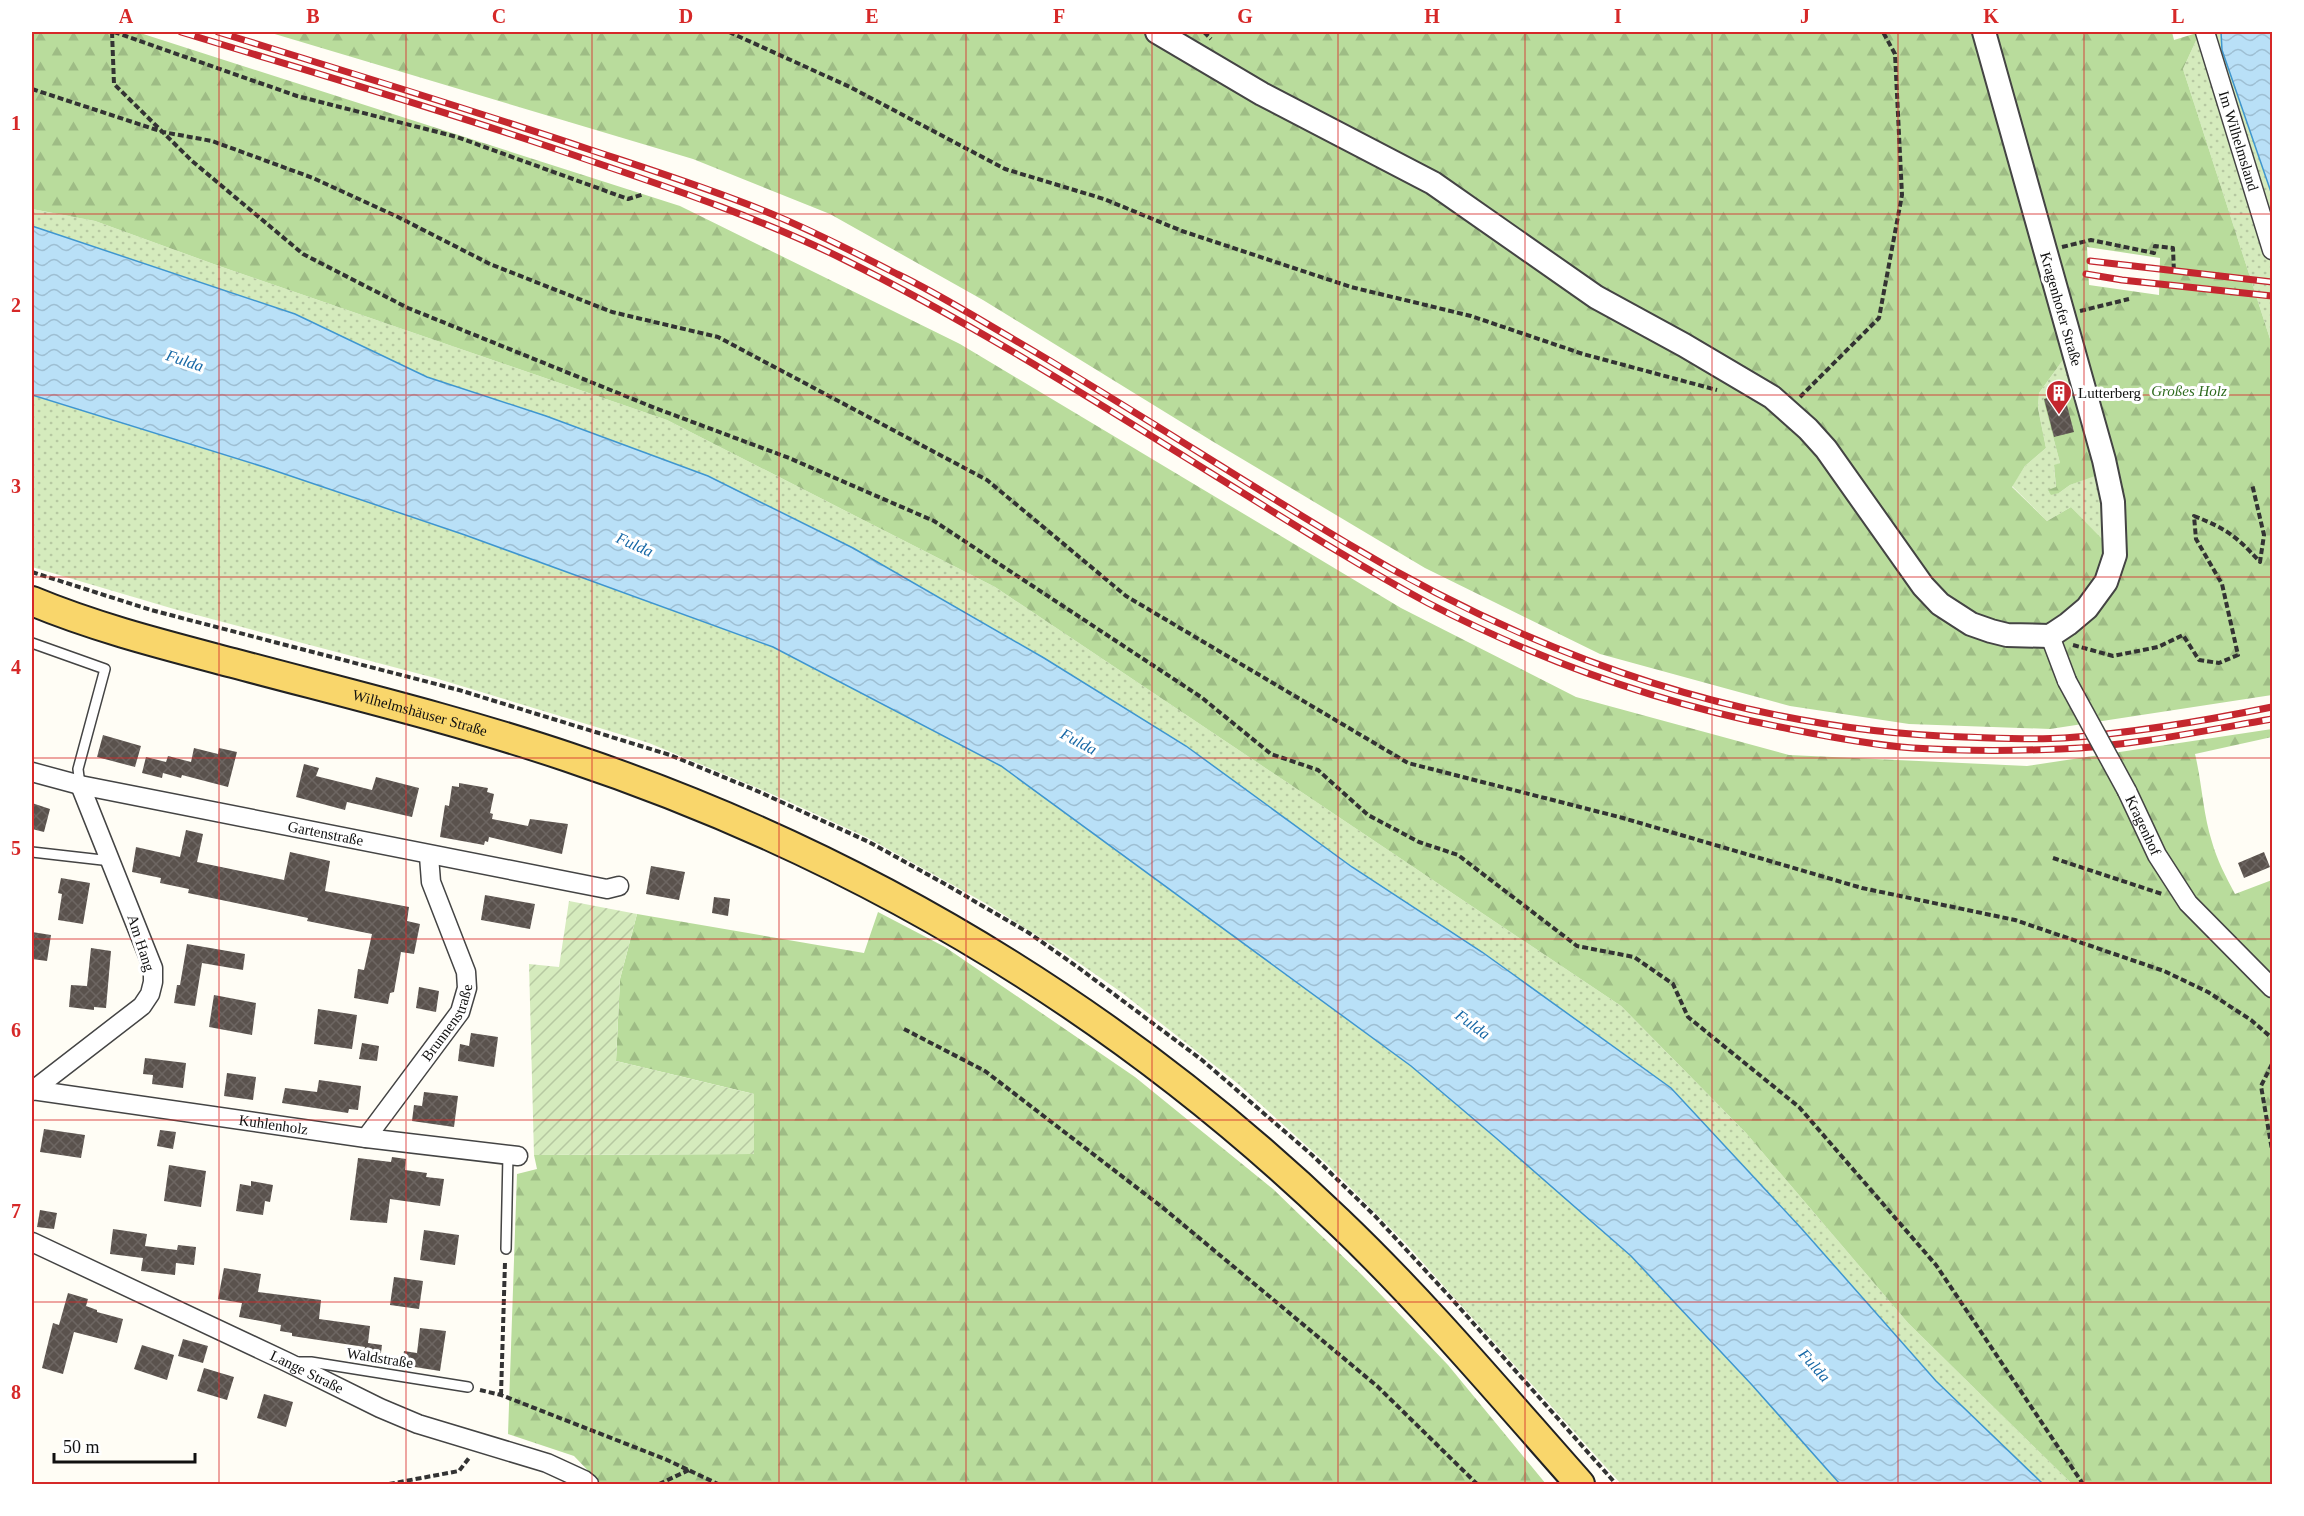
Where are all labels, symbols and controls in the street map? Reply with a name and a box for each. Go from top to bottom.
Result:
text: A [119,5,134,27]
text: B [306,5,320,27]
text: C [492,5,506,27]
text: D [679,5,693,27]
text: E [865,5,879,27]
text: F [1053,5,1065,27]
text: G [1237,5,1253,27]
text: H [1424,5,1440,27]
text: I [1614,5,1622,27]
text: J [1800,5,1810,27]
text: K [1983,5,1999,27]
text: L [2171,5,2185,27]
street label: Im Wilhelmsland [2216,89,2262,193]
text: 1 [11,112,21,134]
street label: Kragenhofer Straße [2037,250,2085,368]
text: 2 [11,294,21,316]
water label: Fulda [163,346,206,374]
building icon: Lutterberg [2044,378,2074,416]
park label: Großes Holz [2151,383,2227,399]
place label: Lutterberg [2078,385,2142,401]
text: 3 [11,475,21,497]
water label: Fulda [613,529,656,560]
text: 4 [11,656,21,678]
street label: Wilhelmshäuser Straße [351,687,490,739]
water label: Fulda [1057,724,1100,758]
street label: Kragenhof [2122,793,2164,858]
street label: Gartenstraße [286,818,365,849]
text: 5 [11,837,21,859]
street label: Am Hang [124,913,158,974]
street label: Brunnenstraße [418,984,475,1064]
water label: Fulda [1451,1006,1493,1043]
text: 6 [11,1019,21,1041]
street label: Kuhlenholz [238,1112,310,1138]
text: 7 [11,1200,21,1222]
street label: Waldstraße [346,1345,415,1371]
water label: Fulda [1795,1345,1834,1385]
street label: Lange Straße [268,1347,346,1397]
text: 8 [11,1381,21,1403]
scale bar [54,1426,195,1464]
text: 50 m [63,1437,100,1457]

